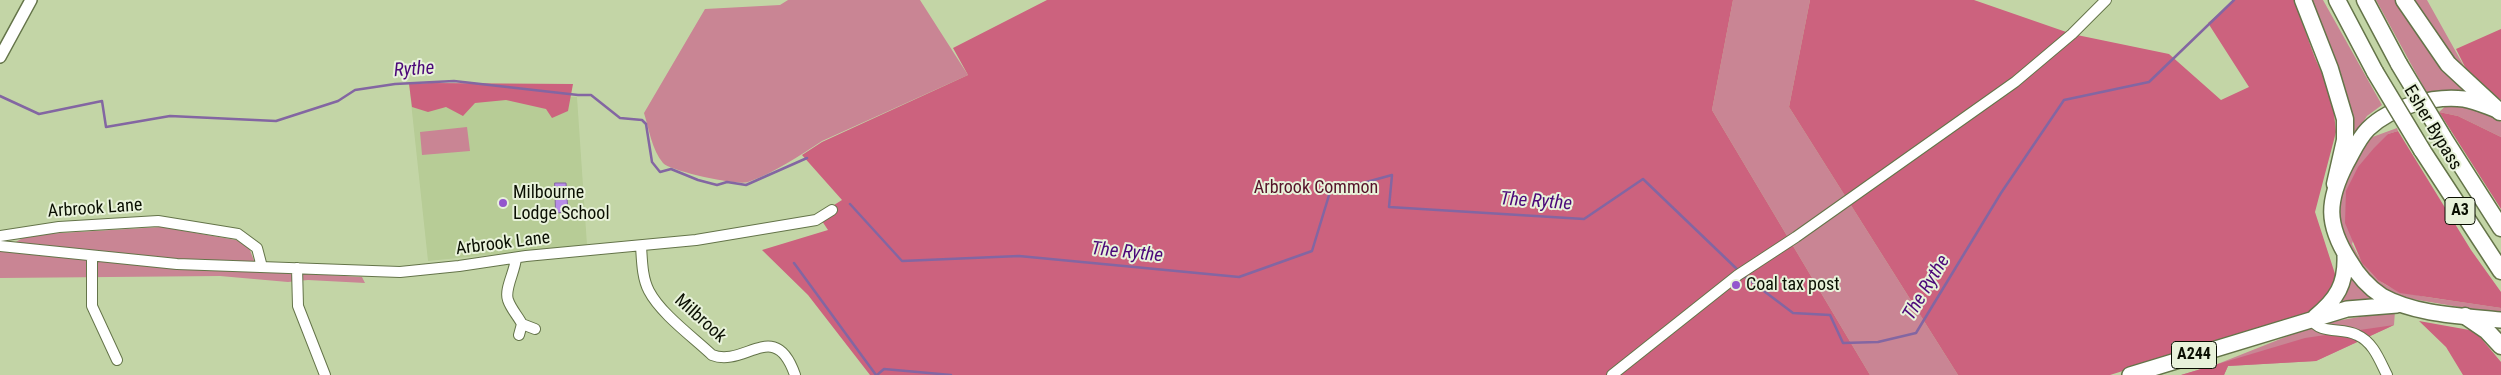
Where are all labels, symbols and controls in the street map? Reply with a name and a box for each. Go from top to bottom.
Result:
water label: Rythe [393,57,435,83]
street label: Esher Bypass [2398,82,2466,174]
park label: Arbrook Common [1254,177,1378,199]
place label: Milbourne Lodge School [513,182,610,224]
water label: The Rythe [1499,188,1573,216]
street label: Arbrook Lane [47,195,143,223]
marker: Milbourne Lodge School [497,197,509,209]
road number: A3 [2445,198,2475,225]
street label: Arbrook Lane [455,228,551,260]
water label: The Rythe [1090,238,1164,268]
water label: The Rythe [1899,251,1955,325]
place label: Coal tax post [1746,274,1840,296]
marker: Coal tax post [1730,279,1742,291]
street label: Milbrook [670,290,730,348]
road number: A244 [2172,342,2216,368]

